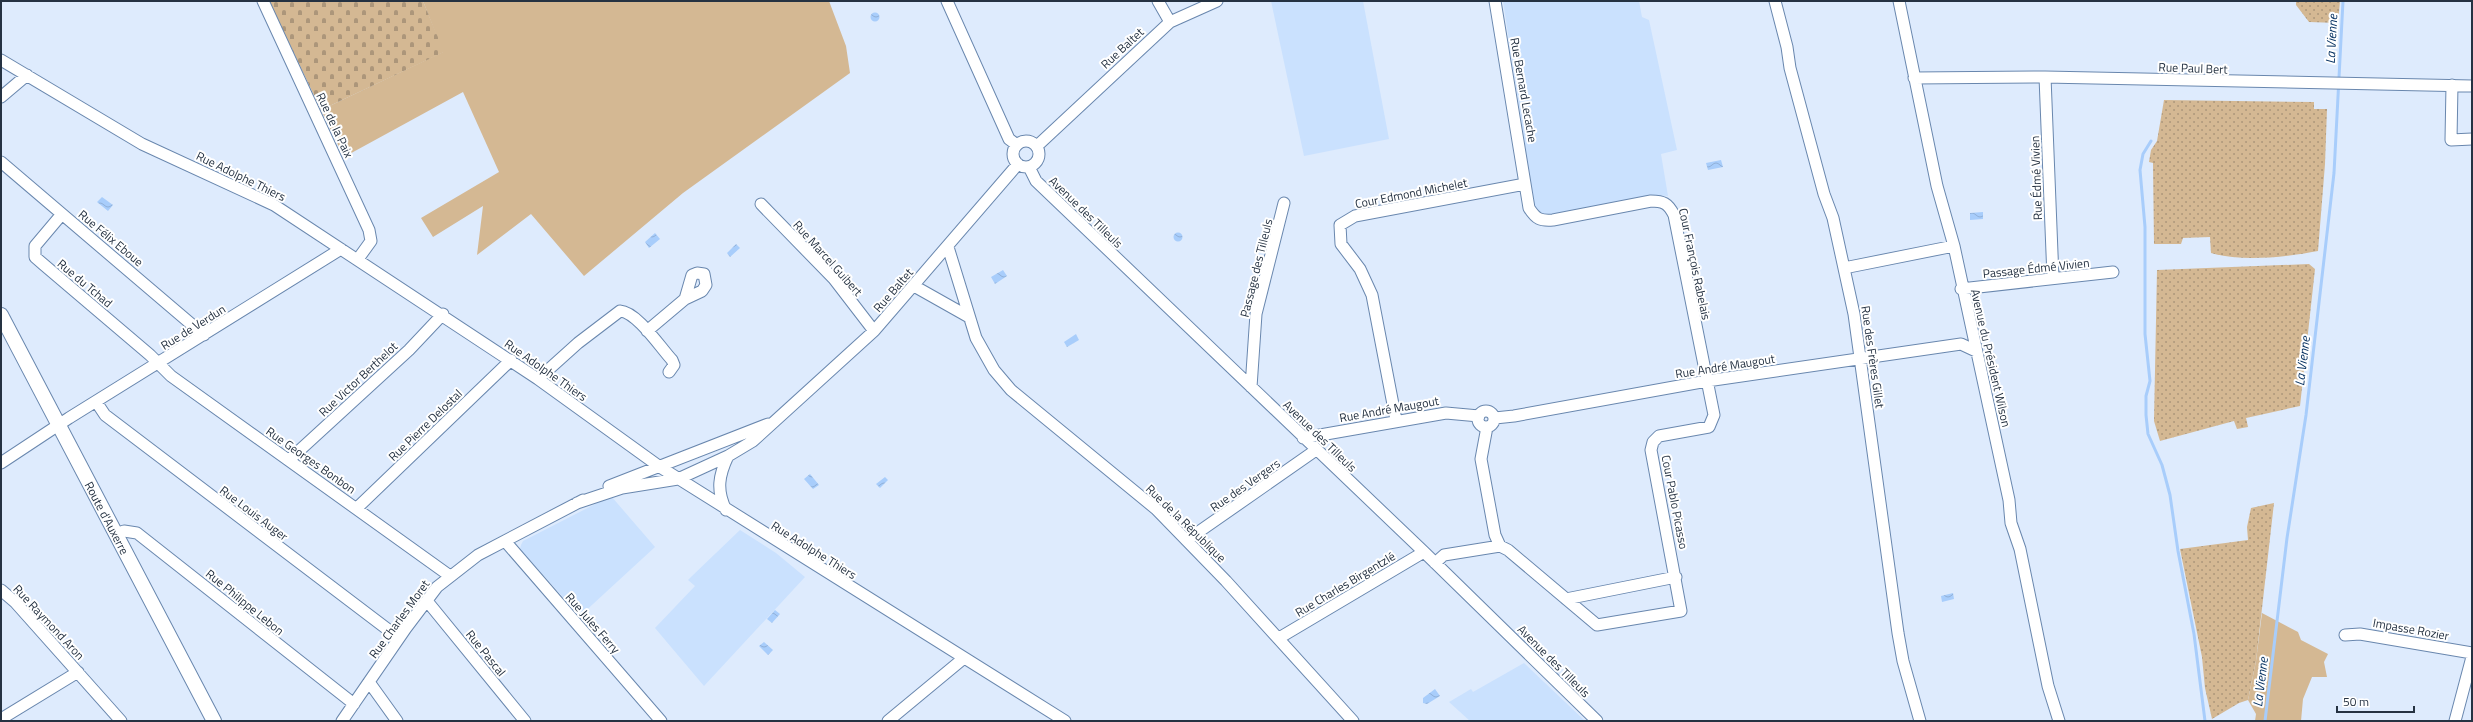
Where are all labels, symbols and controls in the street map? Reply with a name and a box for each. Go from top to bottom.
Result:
water label: La Vienne [2320,13,2342,64]
street label: Rue Baltet [1096,22,1148,73]
street label: Rue Bernard Lecache [1505,36,1543,144]
street label: Rue Paul Bert [2158,57,2229,79]
street label: Rue de la Paix [312,89,359,161]
street label: Rue Édmé Vivien [2025,135,2047,221]
street label: Rue Adolphe Thiers [193,146,289,206]
street label: Avenue des Tilleuls [1045,172,1127,252]
street label: Cour Edmond Michelet [1353,173,1470,213]
street label: Rue Félix Eboue [74,205,148,271]
street label: Cour François Rabelais [1674,206,1716,322]
street label: Rue Marcel Guibert [789,216,868,301]
street label: Passage des Tilleuls [1235,216,1278,319]
street label: Passage Édmé Vivien [1982,253,2090,283]
street label: Rue du Tchad [53,254,117,312]
street label: Rue Baltet [868,263,918,316]
street label: Avenue du Président Wilson [1966,287,2016,429]
street label: Rue de Verdun [157,300,229,354]
street label: Rue des Frères Gillet [1856,305,1890,410]
street label: Rue Adolphe Thiers [501,334,592,406]
water label: La Vienne [2289,334,2315,387]
street label: Rue Victor Berthelot [314,337,402,421]
street label: Rue André Maugout [1674,349,1777,383]
street label: Rue Pierre Delostal [384,385,466,465]
street label: Rue André Maugout [1338,391,1441,427]
street label: Avenue des Tilleuls [1279,396,1361,476]
street label: Rue Georges Bonbon [262,422,360,498]
street label: Cour Pablo Picasso [1657,453,1693,551]
street label: Rue des Vergers [1206,454,1284,516]
street label: Route d'Auxerre [80,478,134,558]
street label: Rue de la République [1141,480,1231,566]
street label: Rue Louis Auger [216,481,292,545]
street label: Rue Adolphe Thiers [768,516,861,584]
street label: Rue Charles Birgentzlé [1291,547,1399,621]
street label: Rue Philippe Lebon [202,564,288,640]
street label: Rue Charles Moret [364,575,435,662]
street label: Rue Raymond Aron [9,580,89,664]
street label: Rue Jules Ferry [561,588,625,658]
street label: Impasse Rozier [2371,613,2451,645]
street label: Avenue des Tilleuls [1513,620,1595,702]
street label: Rue Pascal [461,626,511,680]
water label: La Vienne [2247,655,2273,708]
scale bar [2337,688,2414,714]
text: 50 m [2343,692,2369,711]

